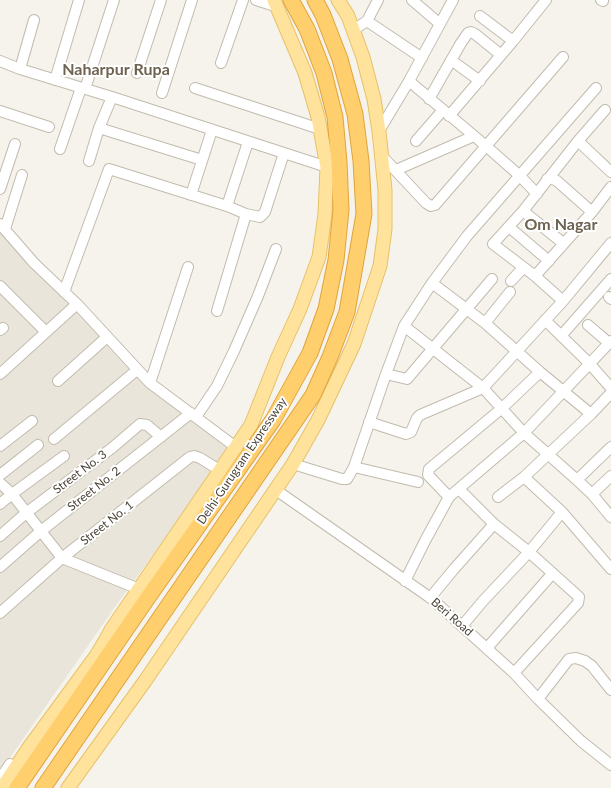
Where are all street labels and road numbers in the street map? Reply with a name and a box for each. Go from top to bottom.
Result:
street label: Delhi-Gurugram Expressway [194,395,290,527]
street label: Street No. 3 [50,447,110,497]
street label: Street No. 2 [65,464,123,514]
street label: Street No. 1 [78,498,136,548]
street label: Beri Road [428,595,476,639]

